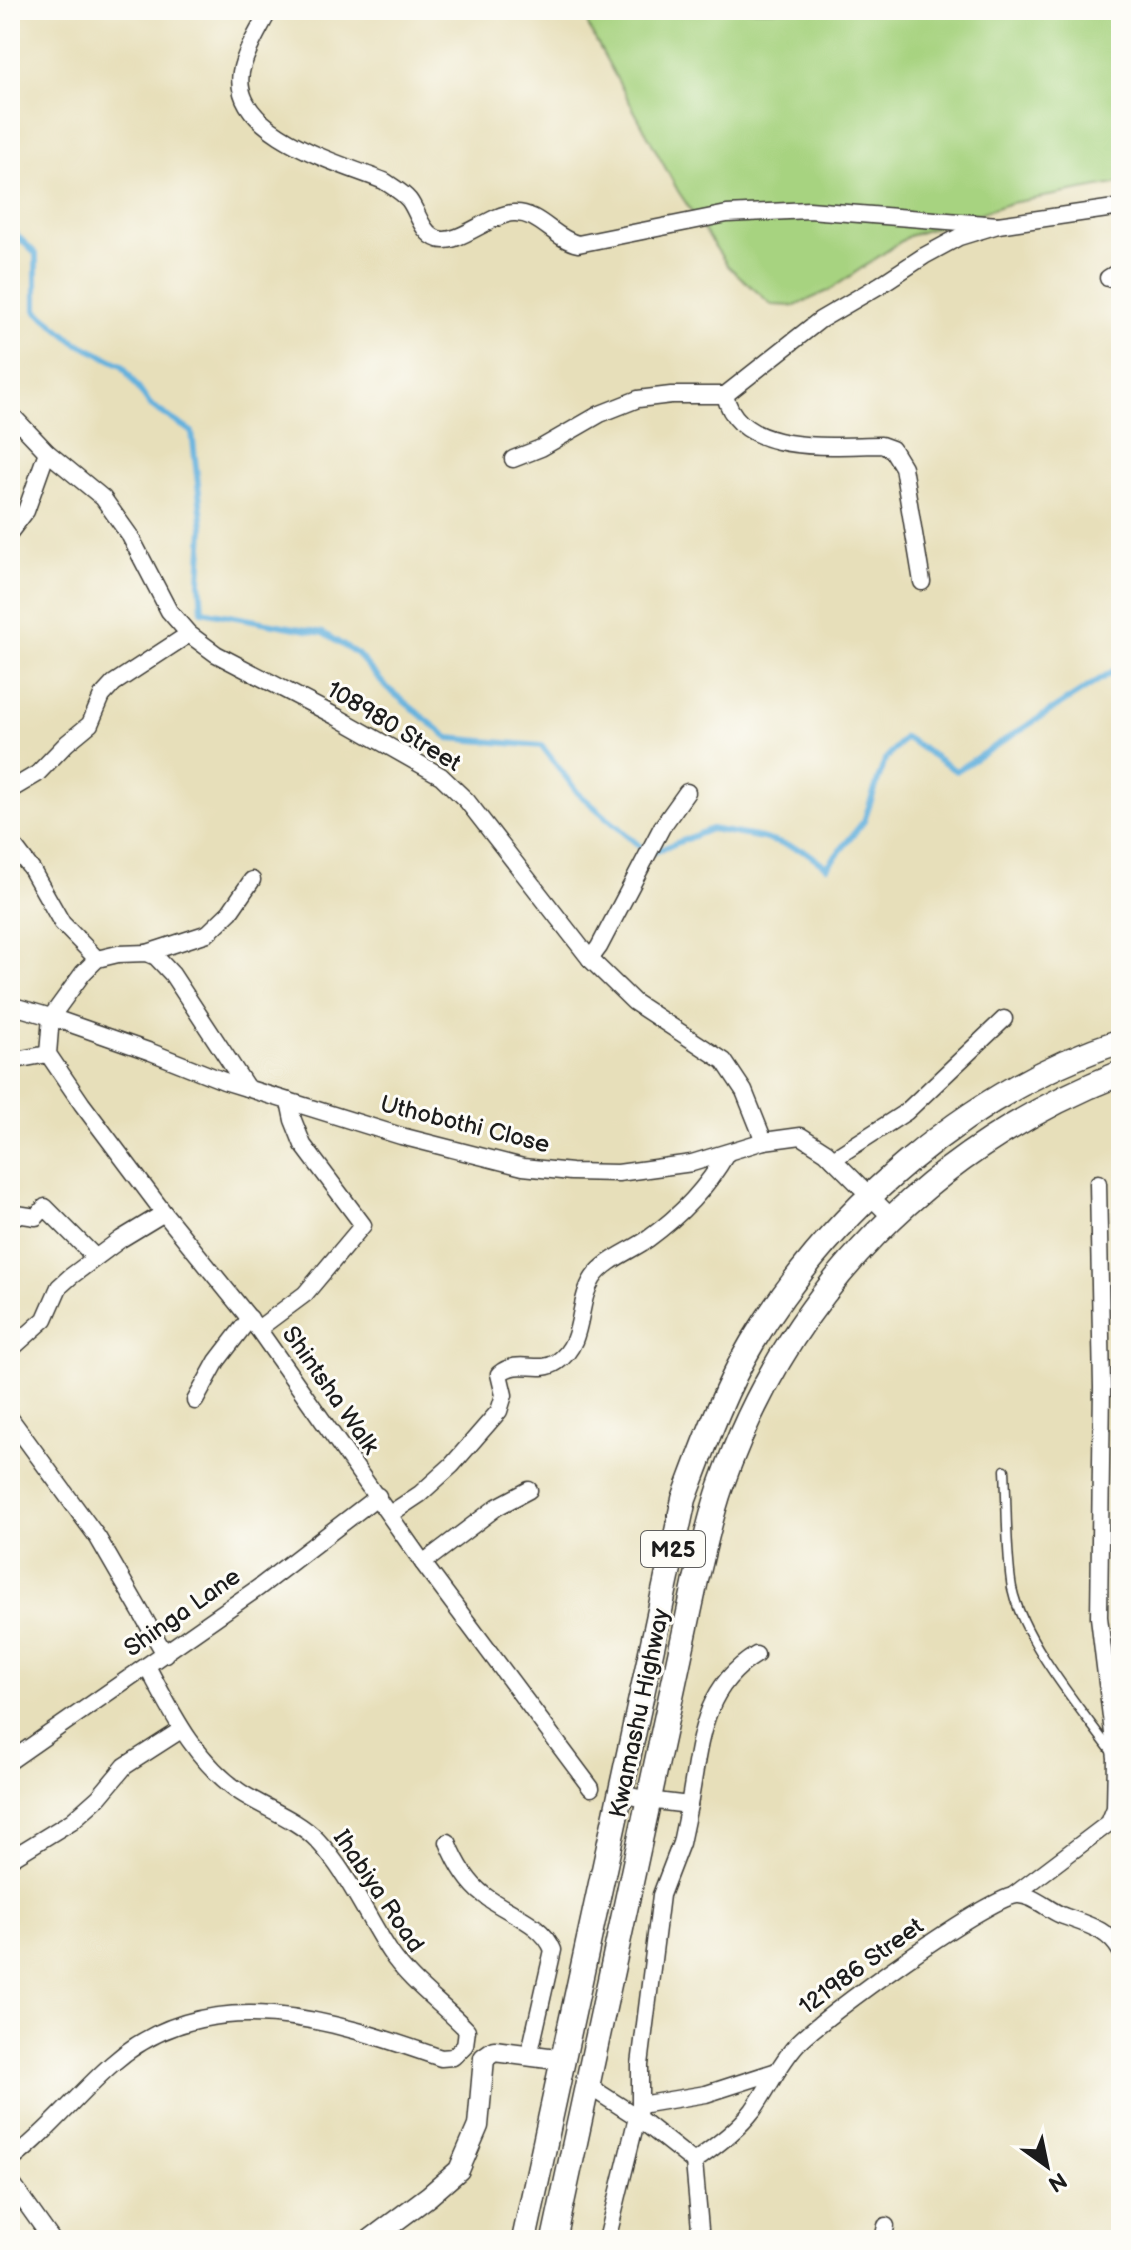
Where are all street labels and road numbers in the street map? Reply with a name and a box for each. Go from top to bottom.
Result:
street label: 108980 Street [321,675,467,778]
street label: Uthobothi Close [377,1089,553,1160]
street label: Shintsha Walk [276,1321,385,1460]
road number: M25 [641,1531,705,1567]
street label: Shinga Lane [119,1562,246,1663]
street label: Kwamashu Highway [603,1606,676,1820]
street label: Ihabiya Road [327,1824,430,1958]
street label: 121986 Street [793,1911,930,2021]

